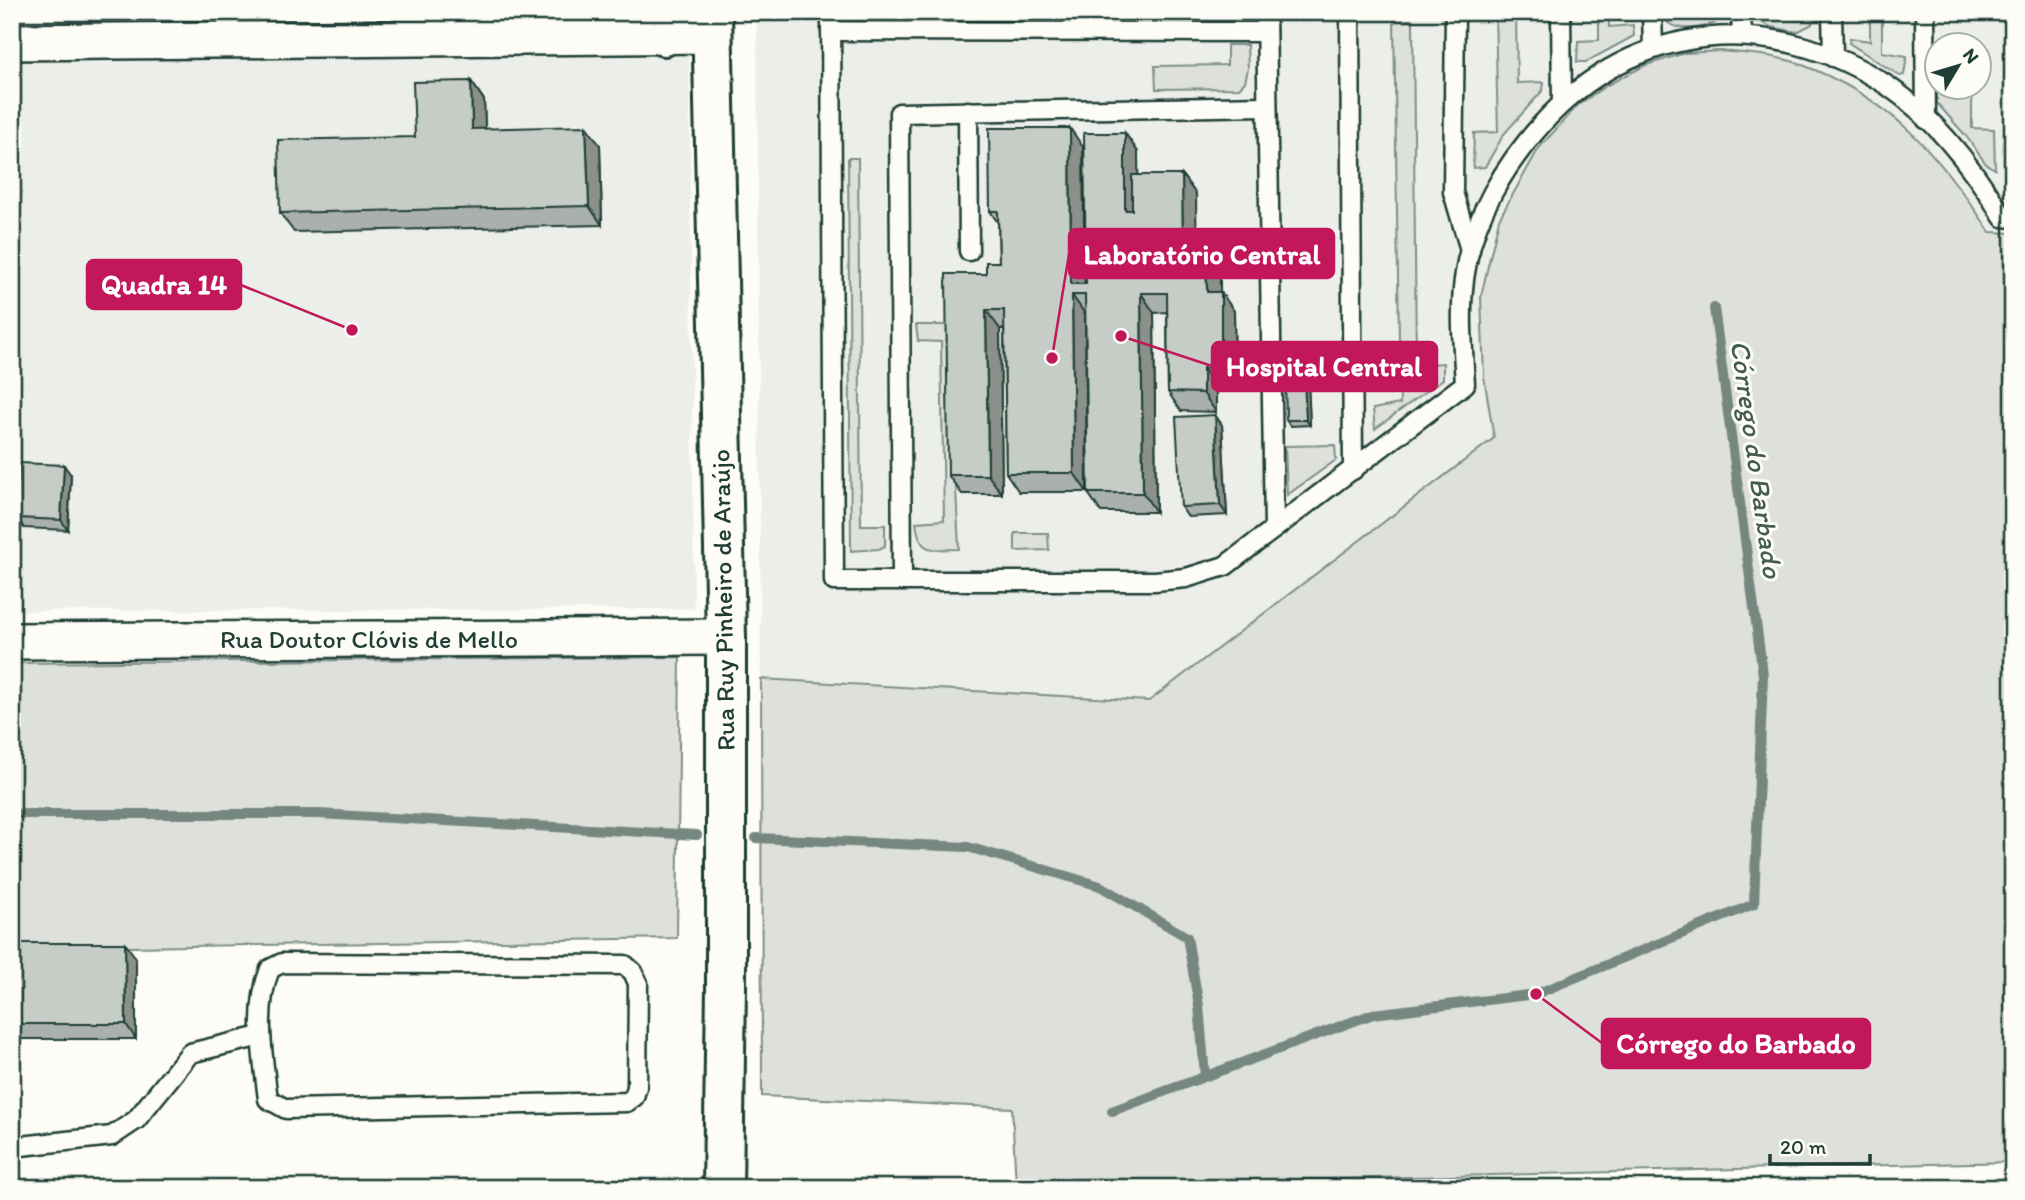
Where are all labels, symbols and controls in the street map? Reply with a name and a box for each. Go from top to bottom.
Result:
north arrow [1924,32,1994,102]
text: N [1958,44,1984,68]
callout: Laboratório Central [1069,229,1334,278]
text: Laboratório Central [1084,237,1320,271]
callout: Quadra 14 [87,260,241,309]
text: Quadra 14 [101,267,227,301]
water label: Córrego do Barbado [1723,338,1791,581]
callout: Hospital Central [1212,342,1437,391]
text: Hospital Central [1226,349,1422,383]
street label: Rua Ruy Pinheiro de Araújo [704,449,742,751]
street label: Rua Doutor Clóvis de Mello [220,623,518,655]
callout: Córrego do Barbado [1602,1019,1870,1068]
text: Córrego do Barbado [1616,1026,1856,1060]
scale bar [1770,1123,1869,1167]
text: 20 m [1780,1134,1827,1159]

